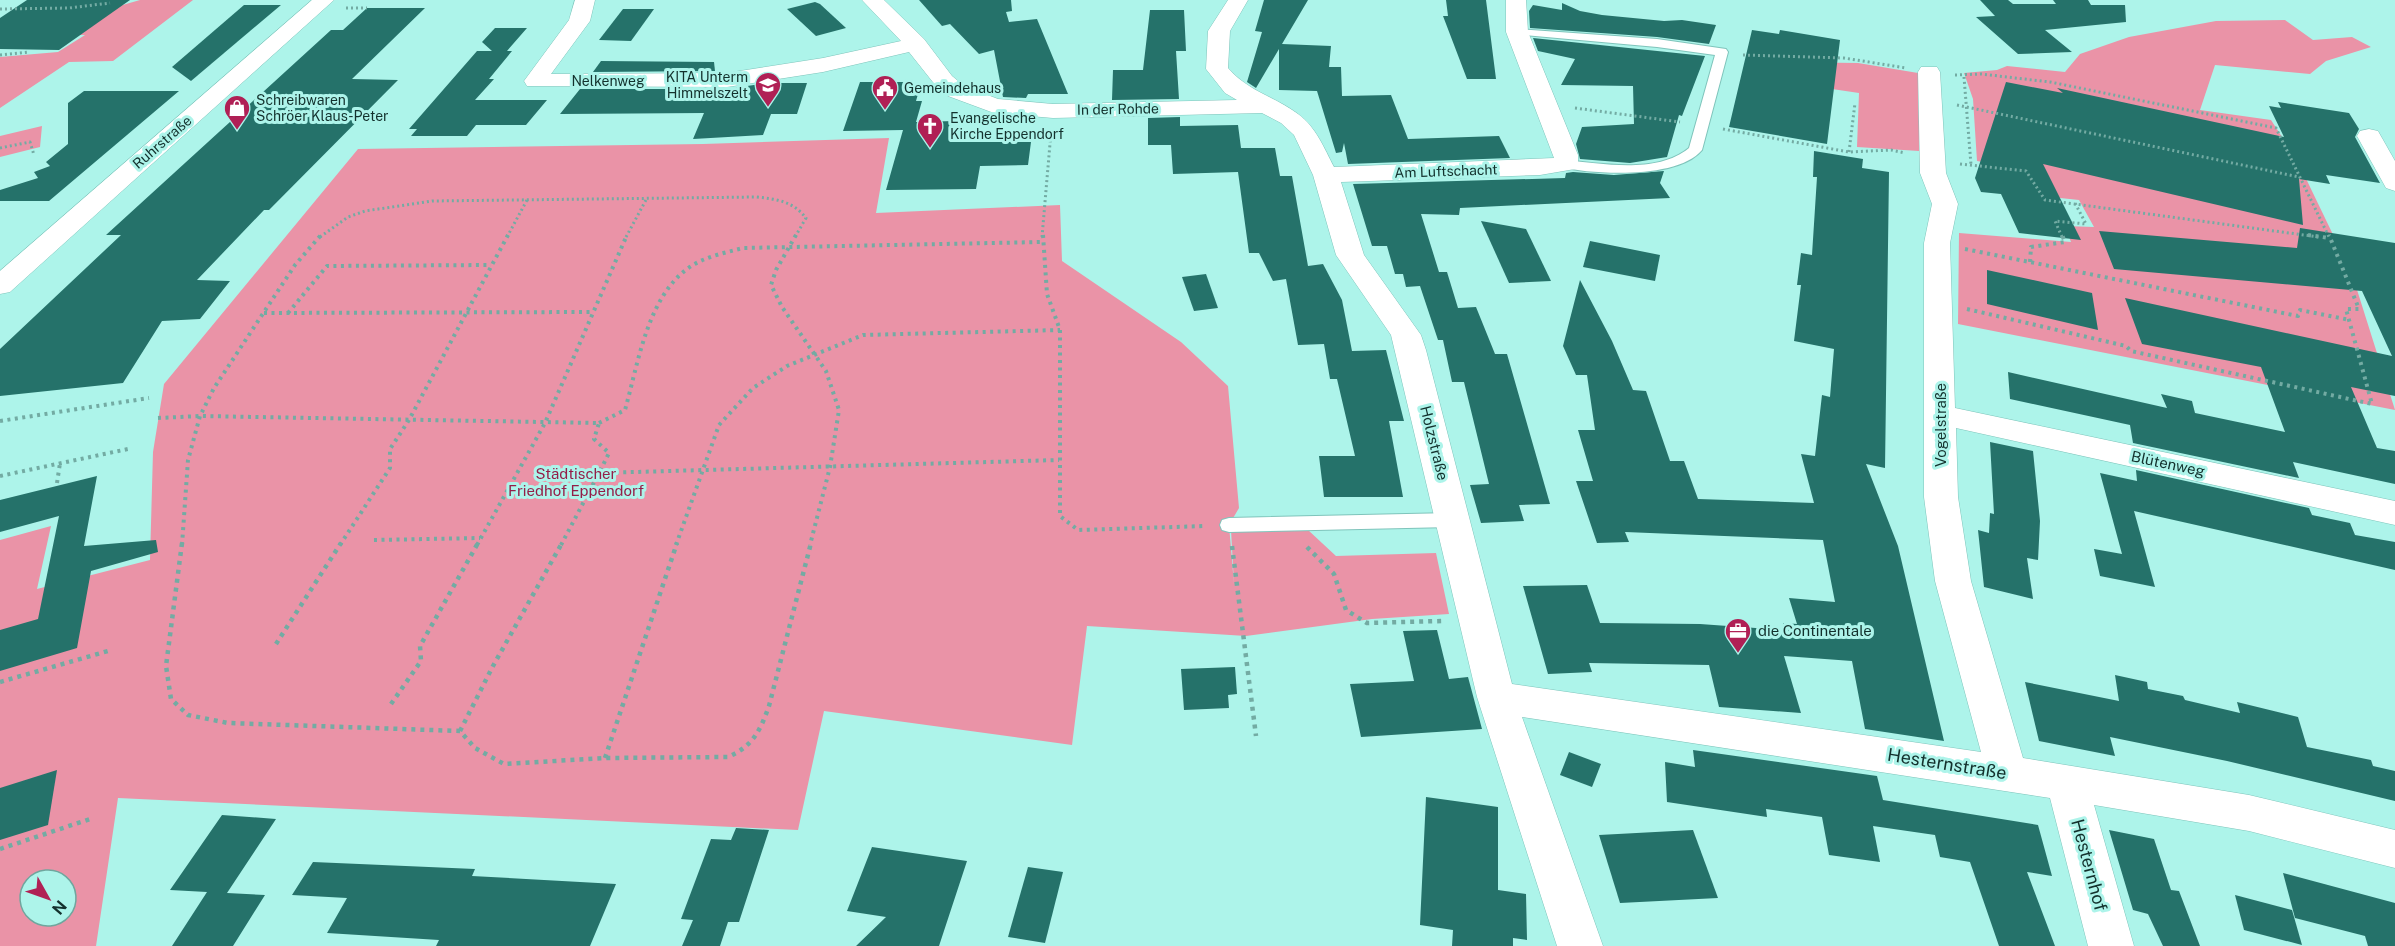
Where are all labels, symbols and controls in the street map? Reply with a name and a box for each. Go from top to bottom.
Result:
place label: KITA Unterm Himmelszelt [666,69,748,101]
school or university icon: KITA Unterm Himmelszelt [753,70,783,108]
street label: Nelkenweg [571,73,645,89]
public building icon: Gemeindehaus [870,73,900,111]
place label: Gemeindehaus [904,80,1001,96]
place label: Schreibwaren Schröer Klaus-Peter [256,92,389,124]
shop icon: Schreibwaren Schröer Klaus-Peter [222,93,252,131]
street label: In der Rohde [1077,100,1159,118]
place label: Evangelische Kirche Eppendorf [950,110,1064,142]
church icon: Evangelische Kirche Eppendorf [915,111,945,149]
street label: Ruhrstraße [129,112,195,172]
street label: Am Luftschacht [1394,161,1498,181]
street label: Vogelstraße [1932,383,1949,467]
street label: Holzstraße [1417,404,1452,482]
street label: Blütenweg [2130,447,2207,480]
park label: Städtischer Friedhof Eppendorf [508,465,644,499]
office icon: die Continentale [1723,616,1753,654]
place label: die Continentale [1758,622,1872,639]
street label: Hesternstraße [1886,744,2008,783]
street label: Hesternhof [2067,817,2112,913]
north arrow [18,868,78,928]
text: N [48,896,70,918]

